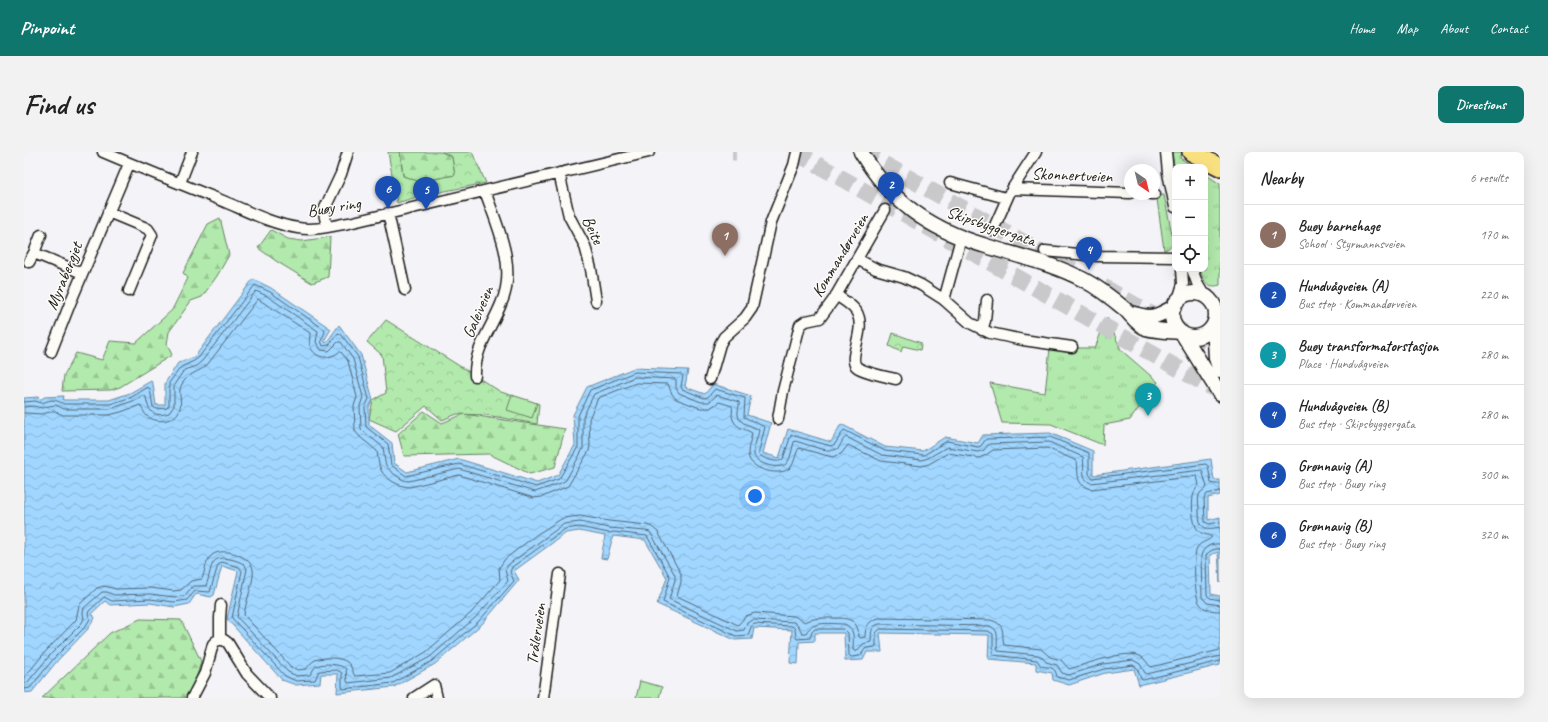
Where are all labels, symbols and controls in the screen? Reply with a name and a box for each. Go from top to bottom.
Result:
text: Pinpoint [20,16,74,40]
text: Home [1349,20,1375,37]
text: Map [1397,20,1418,37]
text: About [1440,20,1468,37]
text: Contact [1490,20,1528,37]
button: Directions [1438,86,1524,123]
text: Find us [24,87,94,122]
street label: Skonnertveien [1031,163,1114,187]
north arrow [1124,164,1160,200]
map controls [1172,164,1208,272]
button: + [1172,164,1208,200]
text: Nearby [1260,168,1303,189]
text: 6 results [1470,170,1508,186]
pin: 2 [878,172,904,205]
pin: 6 [375,176,401,209]
pin: 5 [413,177,439,210]
street label: Buøy ring [306,192,363,222]
button: − [1172,200,1208,236]
street label: Skipsbyggergata [944,201,1040,252]
street label: Kommandørveien [807,208,874,301]
street label: Beite [577,213,609,249]
text: Buøy barnehage [1298,217,1380,236]
pin: 1 [712,223,738,256]
text: 1 [1270,227,1276,243]
text: 170 m [1480,227,1508,243]
button: locate [1172,236,1208,272]
text: School · Styrmannsveien [1298,236,1405,252]
street label: Myrabergjet [41,237,88,313]
pin: 4 [1076,237,1102,270]
text: Hundvågveien (A) [1298,277,1388,296]
street label: Galeiveien [458,281,499,341]
text: 2 [1270,287,1276,303]
text: 220 m [1480,287,1508,303]
text: Bus stop · Kommandørveien [1298,296,1416,312]
text: Buøy transformatorstasjon [1298,337,1438,356]
text: 3 [1270,347,1276,363]
text: 280 m [1480,347,1508,363]
text: Place · Hundvågveien [1298,356,1388,372]
pin: 3 [1135,383,1161,416]
text: Hundvågveien (B) [1298,397,1388,416]
text: 4 [1270,407,1276,423]
text: 280 m [1480,407,1508,423]
text: Bus stop · Skipsbyggergata [1298,416,1415,432]
text: Grønnavig (A) [1298,457,1371,476]
text: 5 [1270,467,1276,483]
text: 300 m [1480,467,1508,483]
text: Bus stop · Buøy ring [1298,476,1385,492]
your location [745,486,765,506]
text: Grønnavig (B) [1298,517,1371,536]
text: 6 [1270,527,1276,543]
text: 320 m [1480,527,1508,543]
text: Bus stop · Buøy ring [1298,536,1385,552]
street label: Trålerveien [521,601,551,666]

